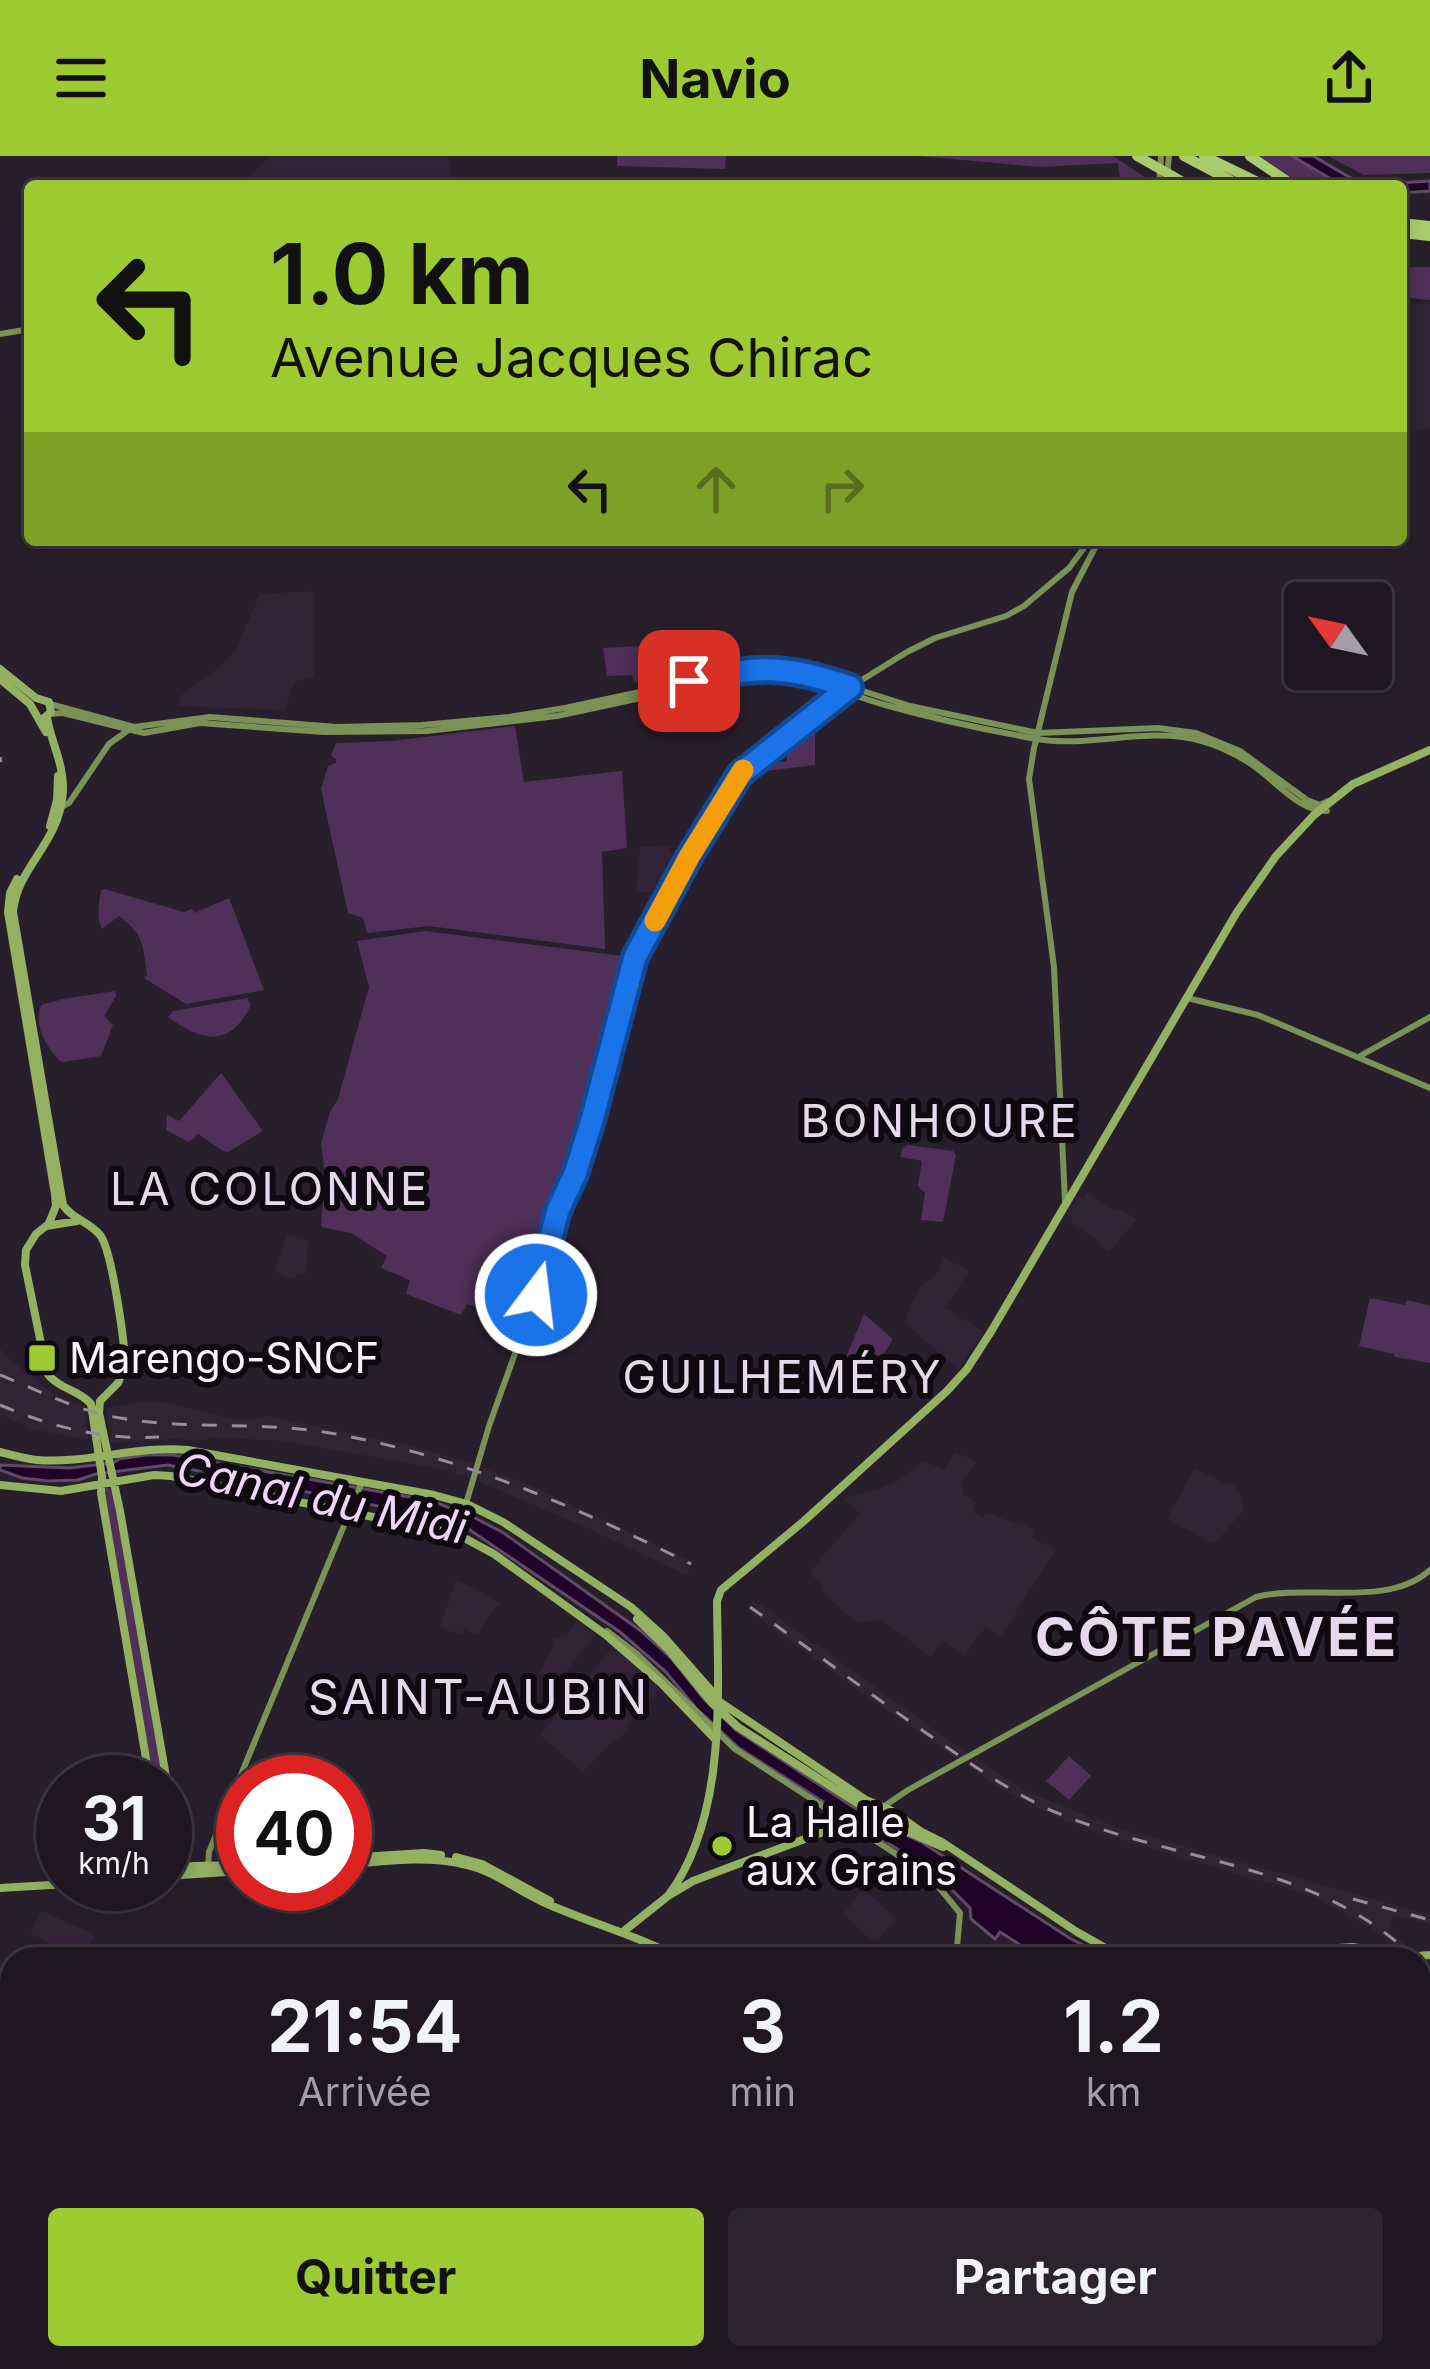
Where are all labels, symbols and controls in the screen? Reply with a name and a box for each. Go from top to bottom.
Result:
icon: menu [48,45,114,111]
icon: share [1316,45,1382,111]
text: Navio [639,46,791,111]
text: 1.0 km [270,223,534,324]
icon: left [72,228,228,384]
text: Avenue Jacques Chirac [270,325,873,390]
icon: left [557,456,623,522]
icon: ahead [683,456,749,522]
icon: right [809,456,875,522]
north arrow [1284,582,1392,690]
map controls [1284,582,1392,690]
pin [638,630,740,732]
icon: arrive [656,648,722,714]
district label: BONHOURE [800,1093,1080,1148]
district label: LA COLONNE [110,1161,430,1216]
position arrow [473,1232,599,1358]
place label: Marengo-SNCF [69,1332,379,1383]
marker: Marengo-SNCF [26,1342,58,1374]
district label: GUILHEMÉRY [622,1349,944,1404]
water label: Canal du Midi [172,1440,473,1555]
district label: CÔTE PAVÉE [1035,1604,1399,1669]
district label: SAINT-AUBIN [308,1667,650,1726]
speed limit sign: 40 [216,1755,372,1911]
text: 31 [82,1782,146,1854]
place label: La Halle aux Grains [746,1796,957,1895]
marker: La Halle aux Grains [709,1833,735,1859]
text: km/h [78,1845,150,1881]
text: 21:54 [267,1982,462,2069]
text: 3 [740,1982,786,2069]
text: 1.2 [1063,1982,1164,2069]
text: Arrivée [298,2068,432,2115]
text: min [730,2068,796,2115]
text: km [1086,2068,1141,2115]
button: Quitter [48,2208,704,2346]
button: Partager [728,2208,1383,2346]

